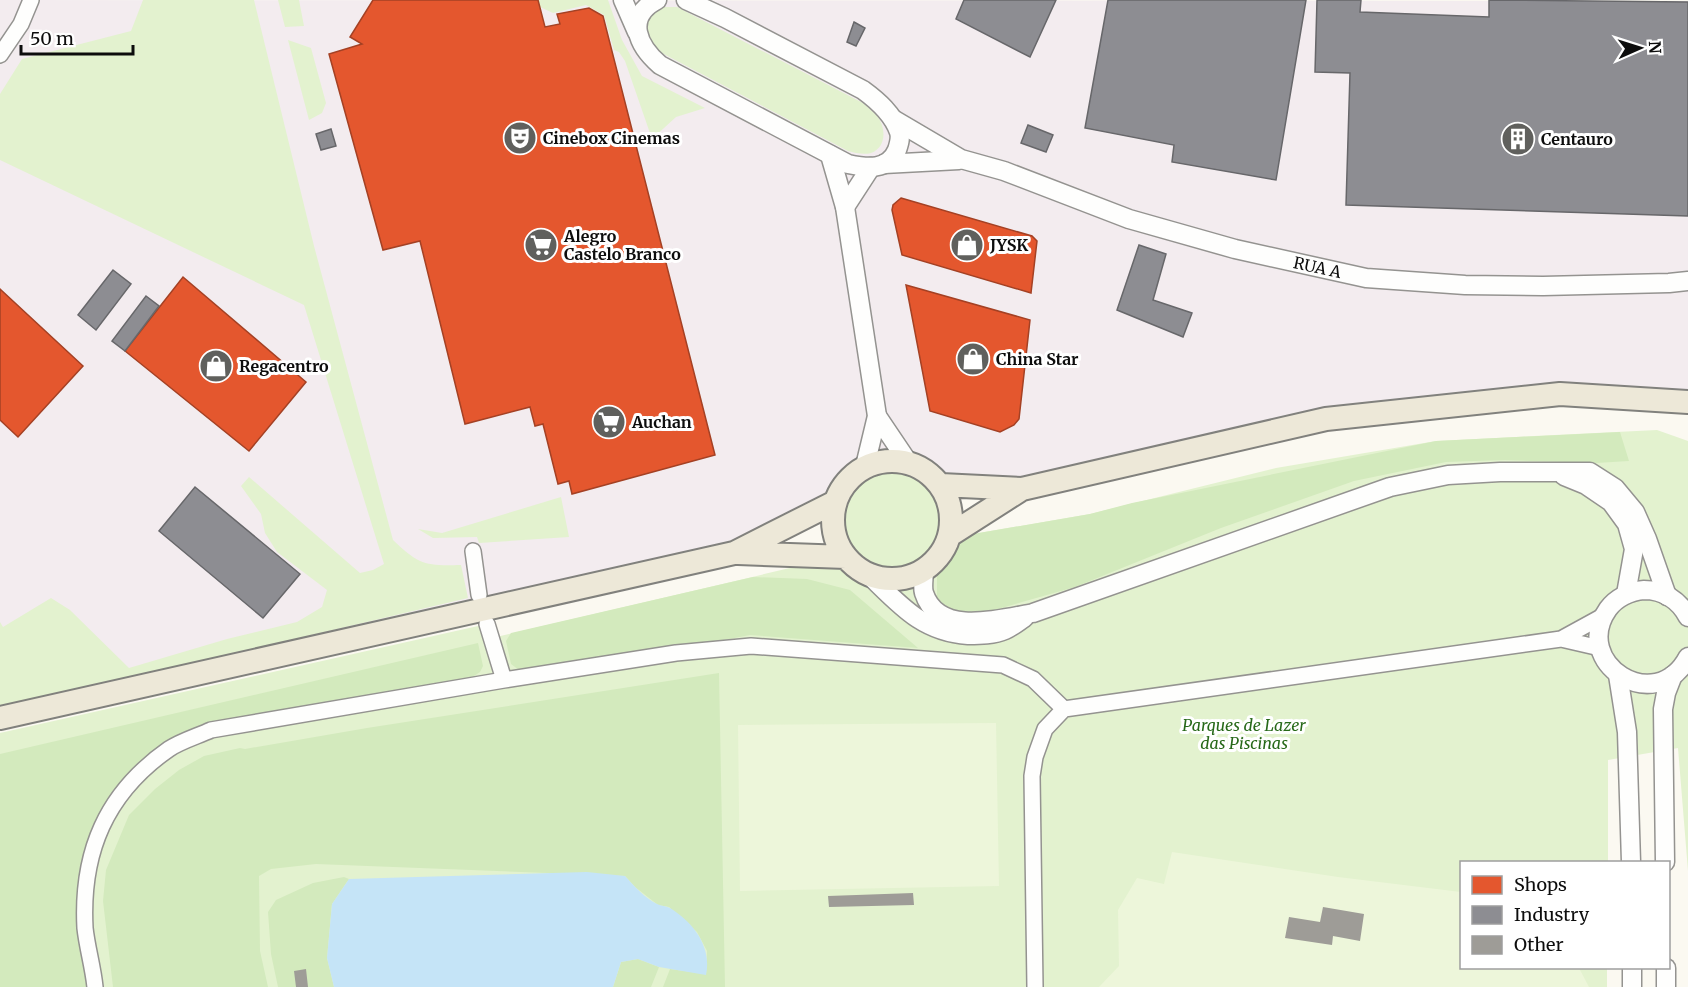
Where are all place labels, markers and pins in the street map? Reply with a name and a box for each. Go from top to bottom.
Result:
theatre icon: Cinebox Cinemas [502,120,538,156]
building icon: Centauro [1500,121,1536,157]
place label: Cinebox Cinemas [543,128,680,148]
place label: Centauro [1541,129,1613,149]
place label: Alegro Castelo Branco [563,226,681,264]
supermarket icon: Alegro Castelo Branco [523,227,559,263]
shop icon: JYSK [949,227,985,263]
place label: JYSK [989,235,1028,255]
shop icon: China Star [955,341,991,377]
shop icon: Regacentro [198,348,234,384]
place label: China Star [996,349,1079,369]
place label: Regacentro [239,356,329,376]
supermarket icon: Auchan [591,404,627,440]
place label: Auchan [631,412,692,432]

